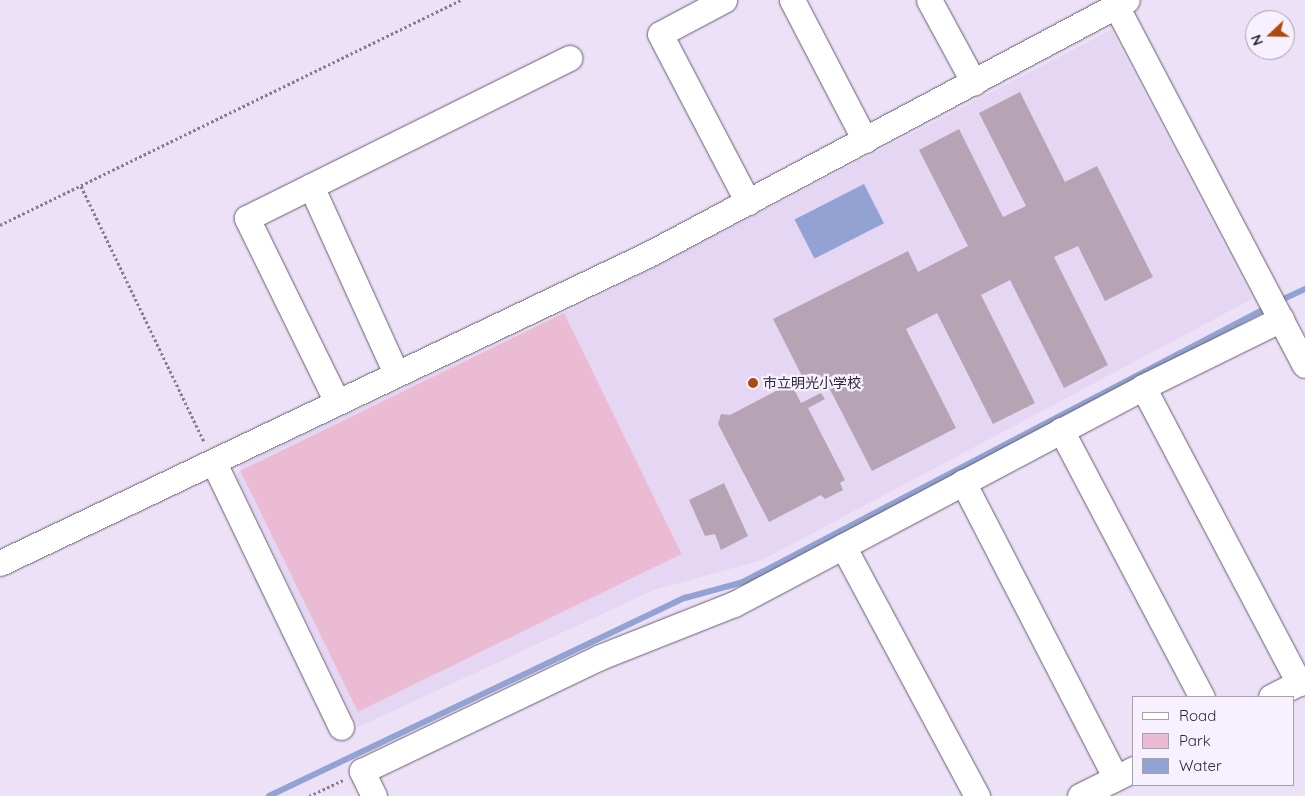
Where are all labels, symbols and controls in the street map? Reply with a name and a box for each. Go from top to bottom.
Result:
north arrow [1245,10,1295,60]
text: N [1247,32,1267,48]
place label: 市立明光小学校 [763,375,861,391]
marker: 市立明光小学校 [747,377,759,389]
legend [1132,696,1295,786]
text: Road [1179,706,1216,725]
text: Park [1179,731,1211,750]
text: Water [1179,756,1222,775]

